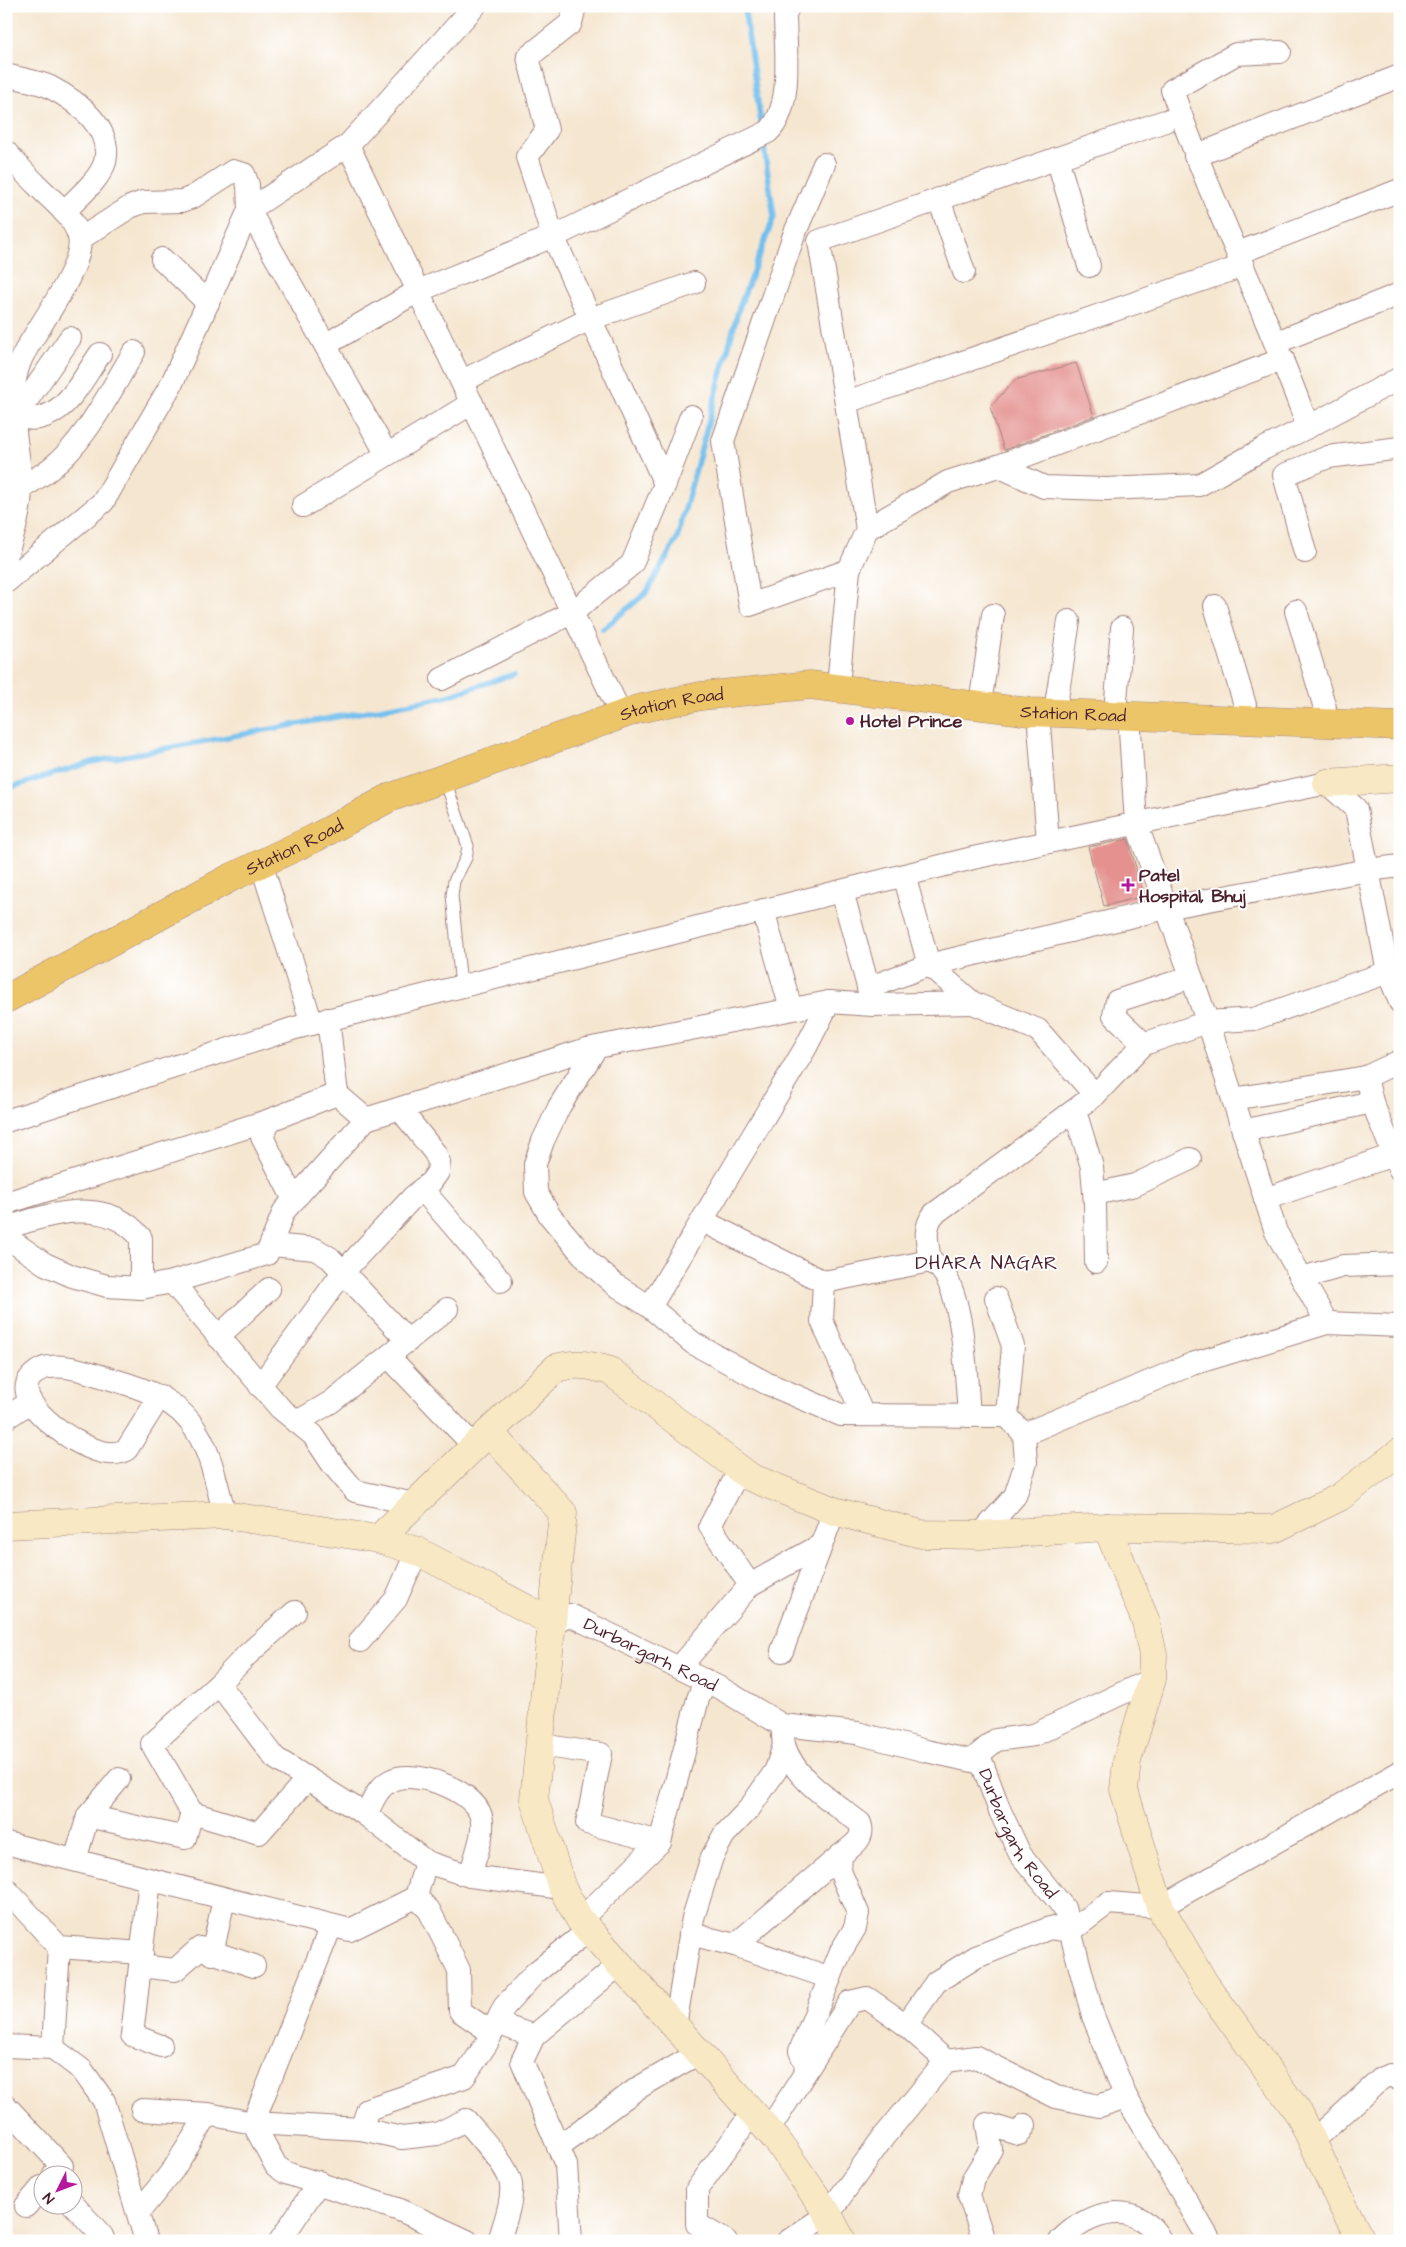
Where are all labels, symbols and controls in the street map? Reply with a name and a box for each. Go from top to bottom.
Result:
street label: Station Road [616,682,725,728]
street label: Station Road [1019,699,1127,729]
place label: Hotel Prince [860,709,963,734]
marker: Hotel Prince [844,715,856,727]
street label: Station Road [242,813,348,882]
place label: Patel Hospital, Bhuj [1139,863,1246,909]
marker: Patel Hospital, Bhuj [1121,878,1135,892]
district label: DHARA NAGAR [915,1250,1059,1277]
street label: Durbargarh Road [579,1612,721,1698]
street label: Durbargarh Road [972,1765,1063,1904]
north arrow [32,2164,82,2214]
text: N [39,2188,59,2208]

